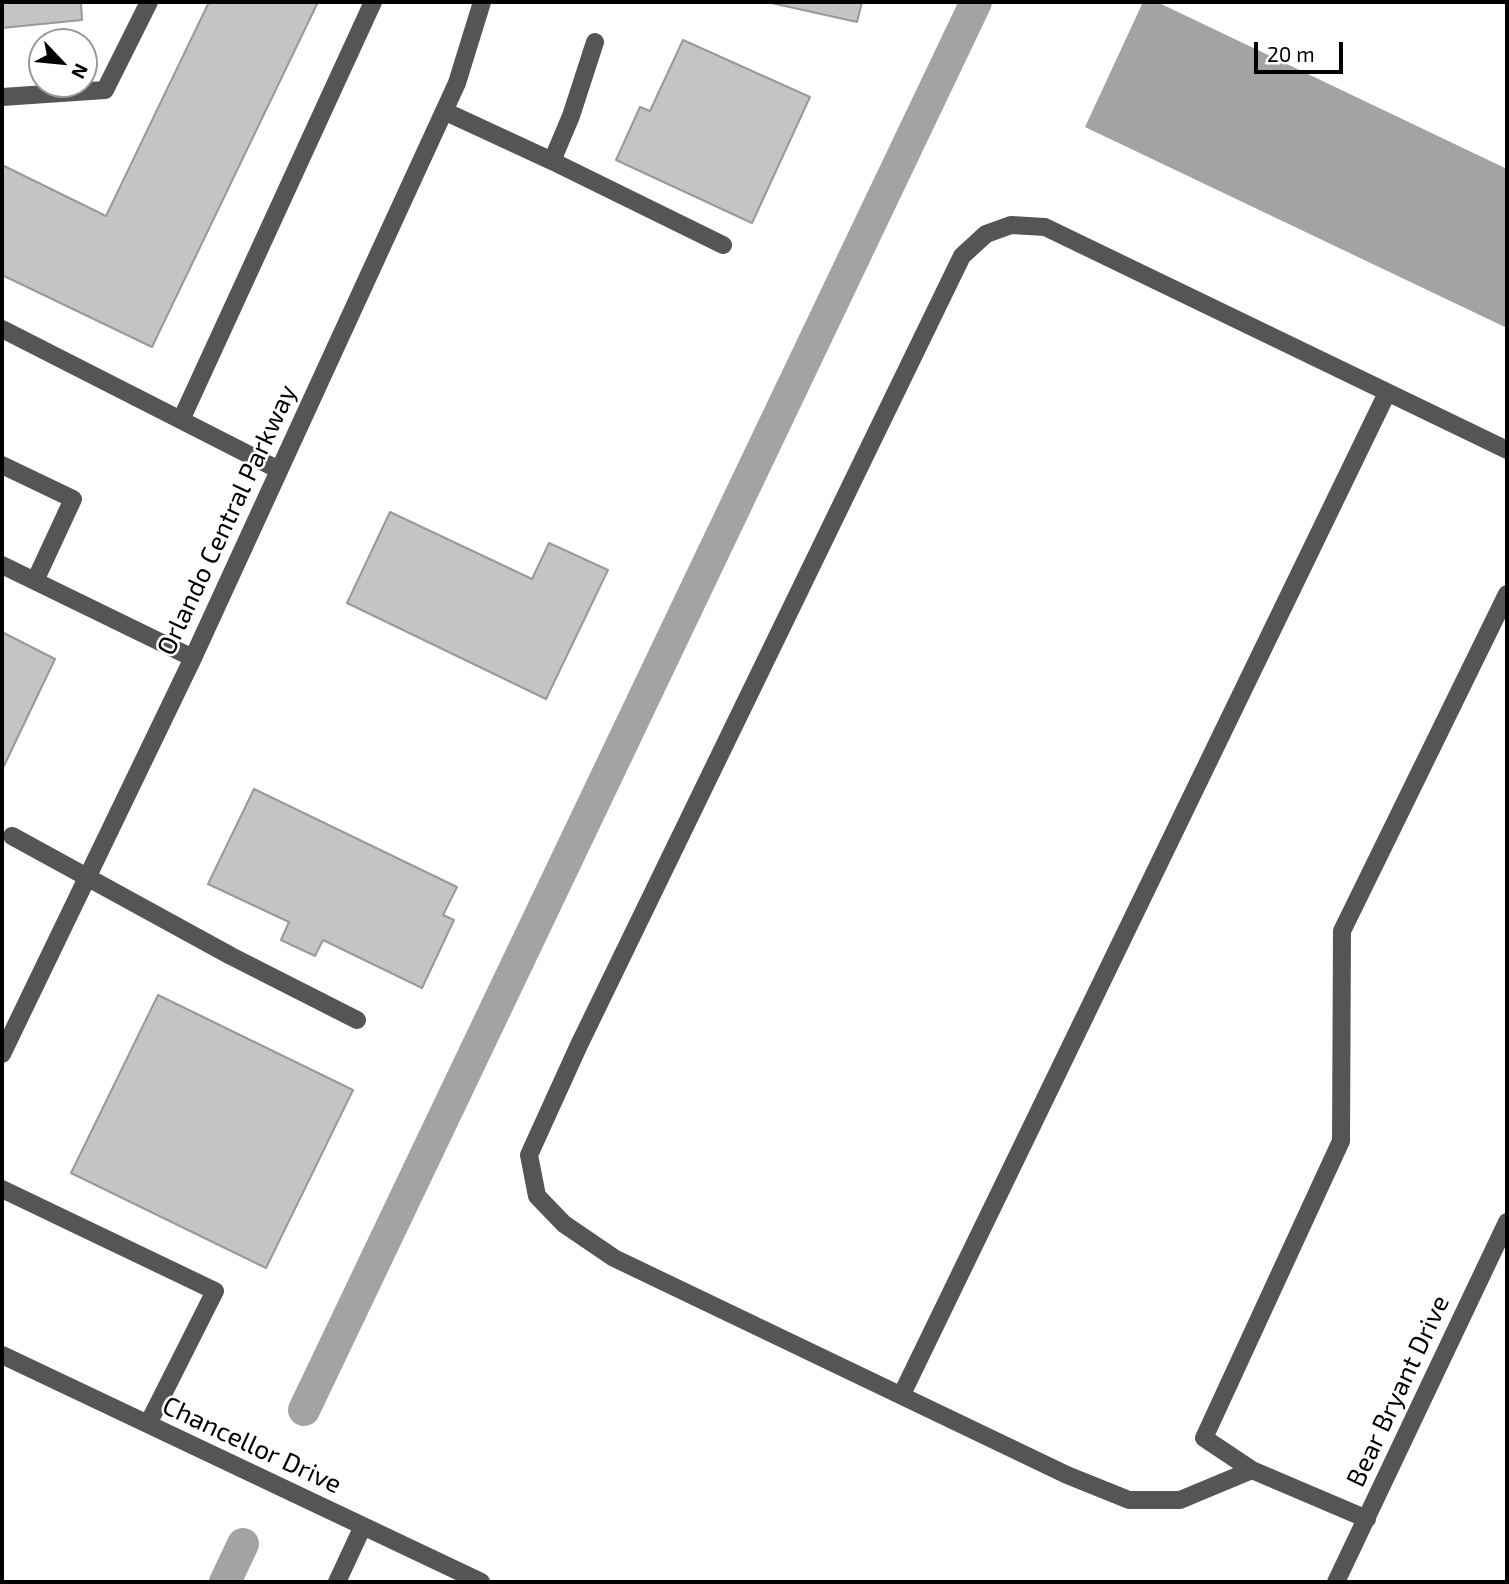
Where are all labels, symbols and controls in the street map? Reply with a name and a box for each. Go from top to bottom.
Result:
north arrow [28,28,98,98]
scale bar [1257,28,1346,72]
text: 20 m [1267,41,1315,66]
text: N [67,60,94,83]
street label: Orlando Central Parkway [151,380,303,660]
street label: Bear Bryant Drive [1340,1290,1456,1492]
street label: Chancellor Drive [158,1390,346,1500]

